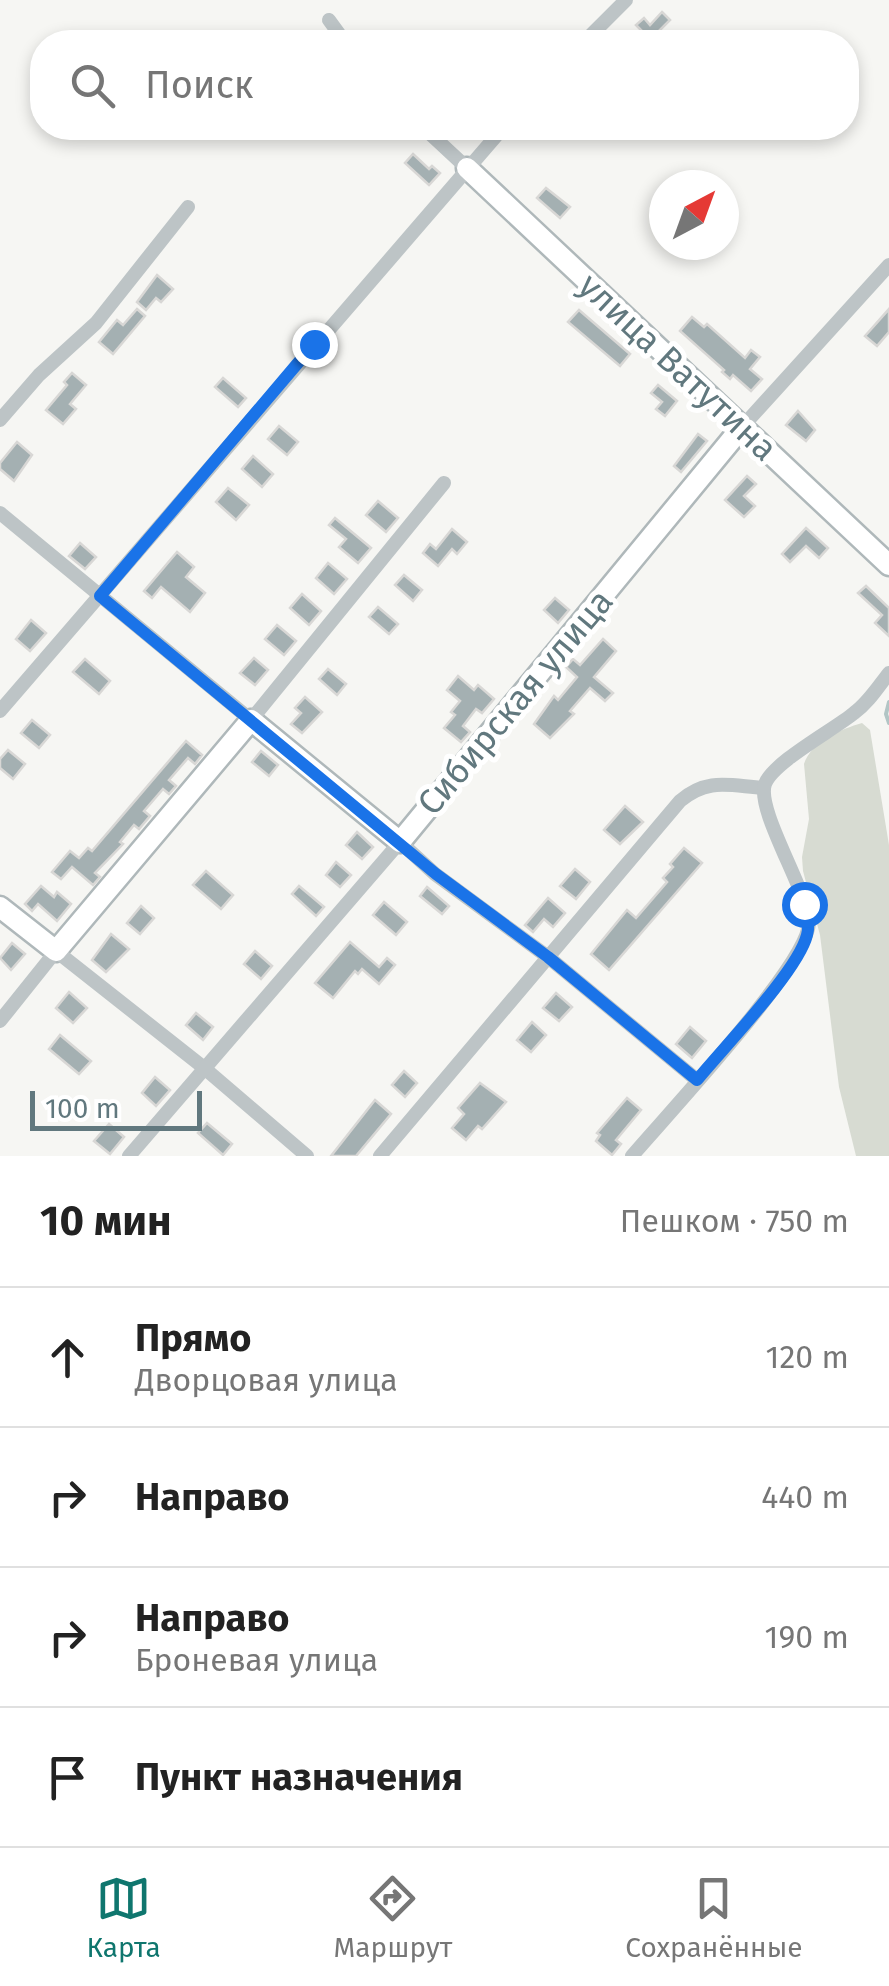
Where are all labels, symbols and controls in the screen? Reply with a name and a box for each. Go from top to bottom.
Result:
search box [30,30,859,140]
icon: search [65,58,120,113]
text: Поиск [145,62,254,108]
north arrow [649,170,739,260]
street label: улица Ватутина [570,264,786,470]
route end [292,322,338,368]
street label: Сибирская улица [408,581,622,823]
route start [782,882,828,928]
scale bar [30,1086,202,1130]
text: 100 m [45,1092,120,1125]
text: 10 мин [40,1196,172,1246]
text: Пешком · 750 m [620,1202,849,1240]
text: Прямо [135,1315,251,1361]
icon: ahead [40,1330,95,1385]
text: 120 m [766,1338,849,1376]
text: Дворцовая улица [135,1361,398,1399]
icon: right [40,1470,95,1525]
text: Направо [135,1474,289,1520]
text: 440 m [761,1478,849,1516]
text: Направо [135,1595,289,1641]
icon: right [40,1610,95,1665]
text: 190 m [765,1618,849,1656]
text: Броневая улица [135,1641,378,1679]
icon: arrive [40,1750,95,1805]
text: Пункт назначения [135,1754,463,1800]
tab: Карта [86,1871,161,1964]
tab: Маршрут [334,1871,452,1964]
tab: Сохранённые [625,1871,803,1964]

